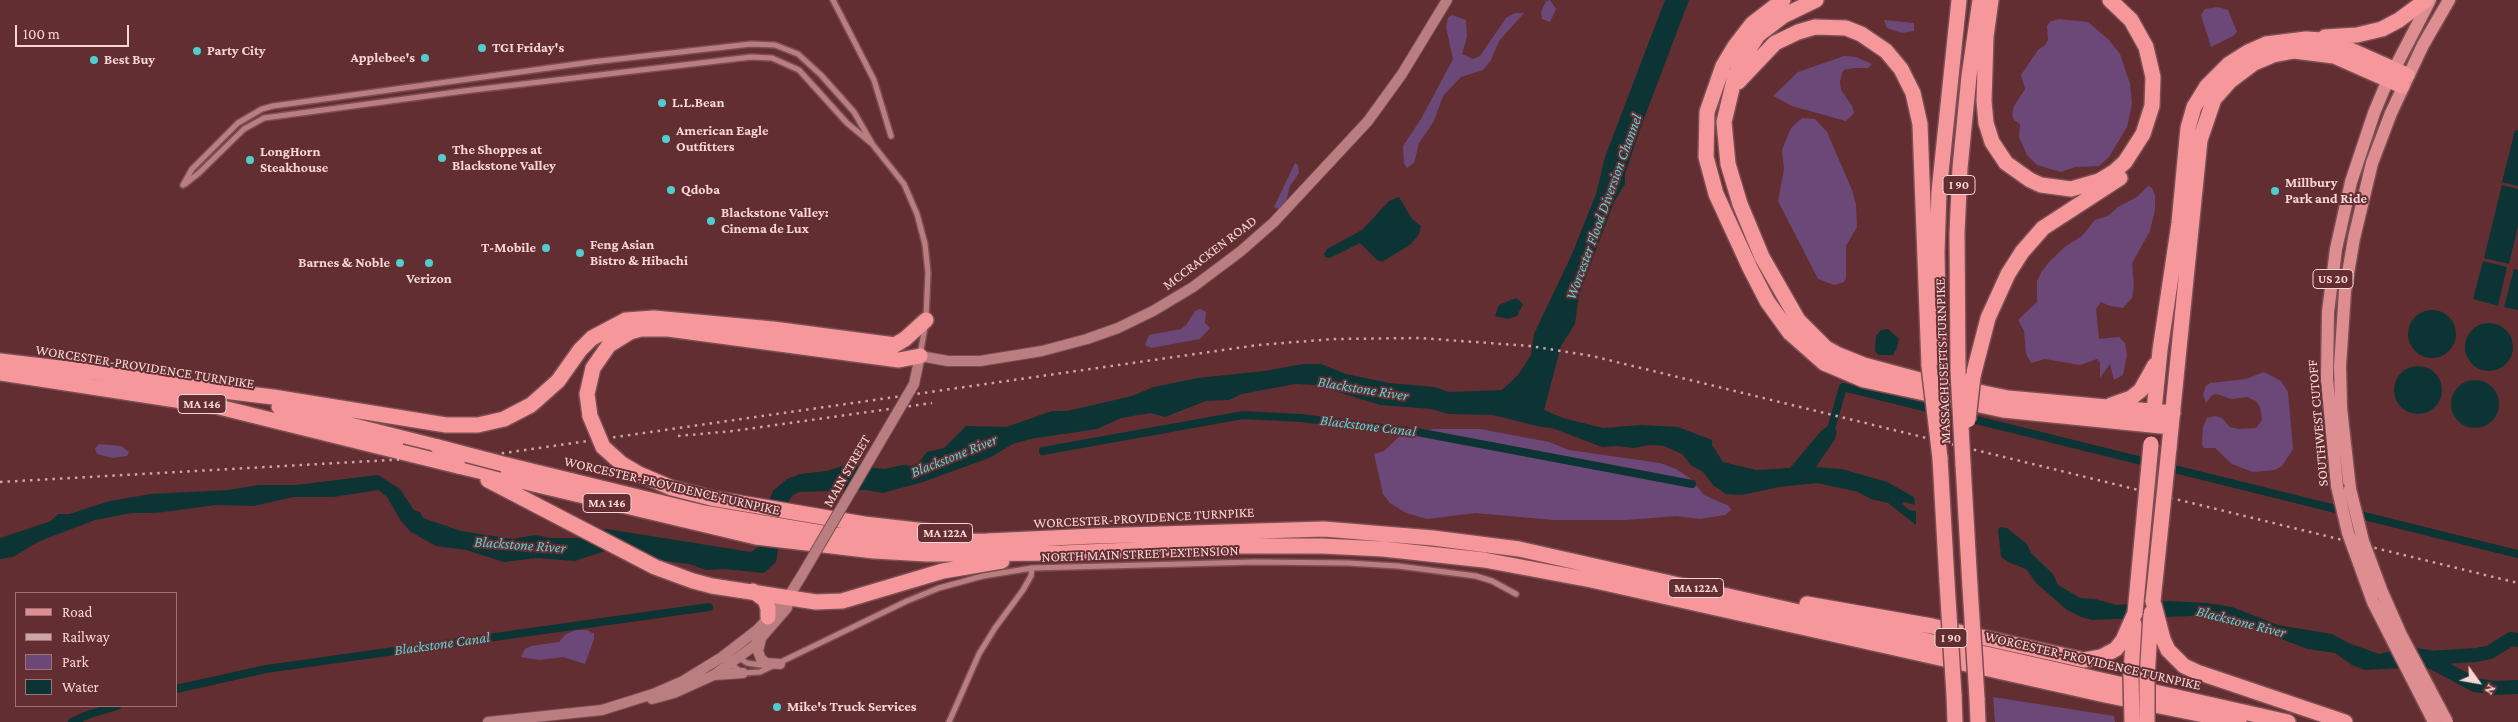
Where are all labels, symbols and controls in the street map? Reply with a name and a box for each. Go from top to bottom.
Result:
scale bar [18,15,131,47]
text: 100 m [23,26,60,42]
place label: TGI Friday's [492,40,564,56]
marker: TGI Friday's [476,42,488,54]
place label: Party City [207,43,266,59]
marker: Party City [191,45,203,57]
place label: Applebee's [351,50,415,66]
place label: Best Buy [104,52,155,68]
marker: Applebee's [419,52,431,64]
marker: Best Buy [88,54,100,66]
place label: L.L.Bean [672,95,724,111]
marker: L.L.Bean [656,97,668,109]
water label: Worcester Flood Diversion Channel [1562,112,1646,302]
place label: American Eagle Outfitters [676,123,769,156]
marker: American Eagle Outfitters [660,133,672,145]
place label: The Shoppes at Blackstone Valley [452,142,556,174]
place label: LongHorn Steakhouse [260,144,328,176]
marker: The Shoppes at Blackstone Valley [436,152,448,164]
marker: LongHorn Steakhouse [244,154,256,166]
place label: Millbury Park and Ride [2285,175,2367,208]
road number: I 90 [1943,176,1975,194]
place label: Qdoba [681,182,720,198]
marker: Qdoba [665,184,677,196]
marker: Millbury Park and Ride [2269,185,2281,197]
place label: Blackstone Valley: Cinema de Lux [721,205,829,238]
street label: MCCRACKEN ROAD [1160,212,1260,294]
marker: Blackstone Valley: Cinema de Lux [705,215,717,227]
place label: Feng Asian Bistro & Hibachi [590,237,688,270]
place label: T-Mobile [481,240,536,256]
marker: T-Mobile [540,242,552,254]
marker: Feng Asian Bistro & Hibachi [574,247,586,259]
place label: Barnes & Noble [298,255,390,271]
marker: Barnes & Noble [394,257,406,269]
marker: Verizon [423,257,435,269]
road number: US 20 [2313,270,2353,288]
place label: Verizon [406,271,452,287]
street label: MASSACHUSETTS TURNPIKE [1932,278,1954,444]
street label: WORCESTER-PROVIDENCE TURNPIKE [34,341,256,393]
street label: SOUTHWEST CUTOFF [2304,359,2332,487]
water label: Blackstone River [1316,373,1410,405]
road number: MA 146 [178,394,226,414]
water label: Blackstone Canal [1319,411,1417,441]
water label: Blackstone River [908,431,1000,481]
street label: MAIN STREET [820,432,874,510]
street label: WORCESTER-PROVIDENCE TURNPIKE [562,453,782,519]
road number: MA 146 [583,493,631,512]
street label: WORCESTER-PROVIDENCE TURNPIKE [1033,504,1255,532]
road number: MA 122A [918,524,972,542]
water label: Blackstone River [474,533,566,557]
street label: NORTH MAIN STREET EXTENSION [1041,542,1239,566]
road number: MA 122A [1668,578,1724,598]
legend [15,592,178,707]
water label: Blackstone River [2194,602,2288,642]
text: Road [62,604,92,620]
water label: Blackstone Canal [393,628,491,660]
road number: I 90 [1935,628,1967,648]
street label: WORCESTER-PROVIDENCE TURNPIKE [1983,628,2203,694]
text: Railway [62,629,110,645]
text: Park [62,654,89,670]
north arrow [2453,657,2503,707]
text: Water [62,679,99,695]
text: N [2481,682,2500,698]
place label: Mike's Truck Services [787,699,916,715]
marker: Mike's Truck Services [771,701,783,713]

